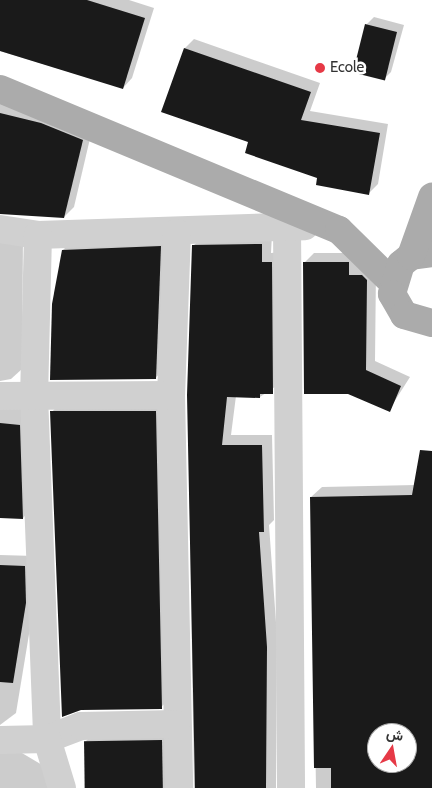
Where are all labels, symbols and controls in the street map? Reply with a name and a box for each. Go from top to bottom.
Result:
place label: Ecole [330,59,364,77]
marker: Ecole [314,62,326,74]
north arrow [367,723,417,773]
text: ش [385,724,405,745]

